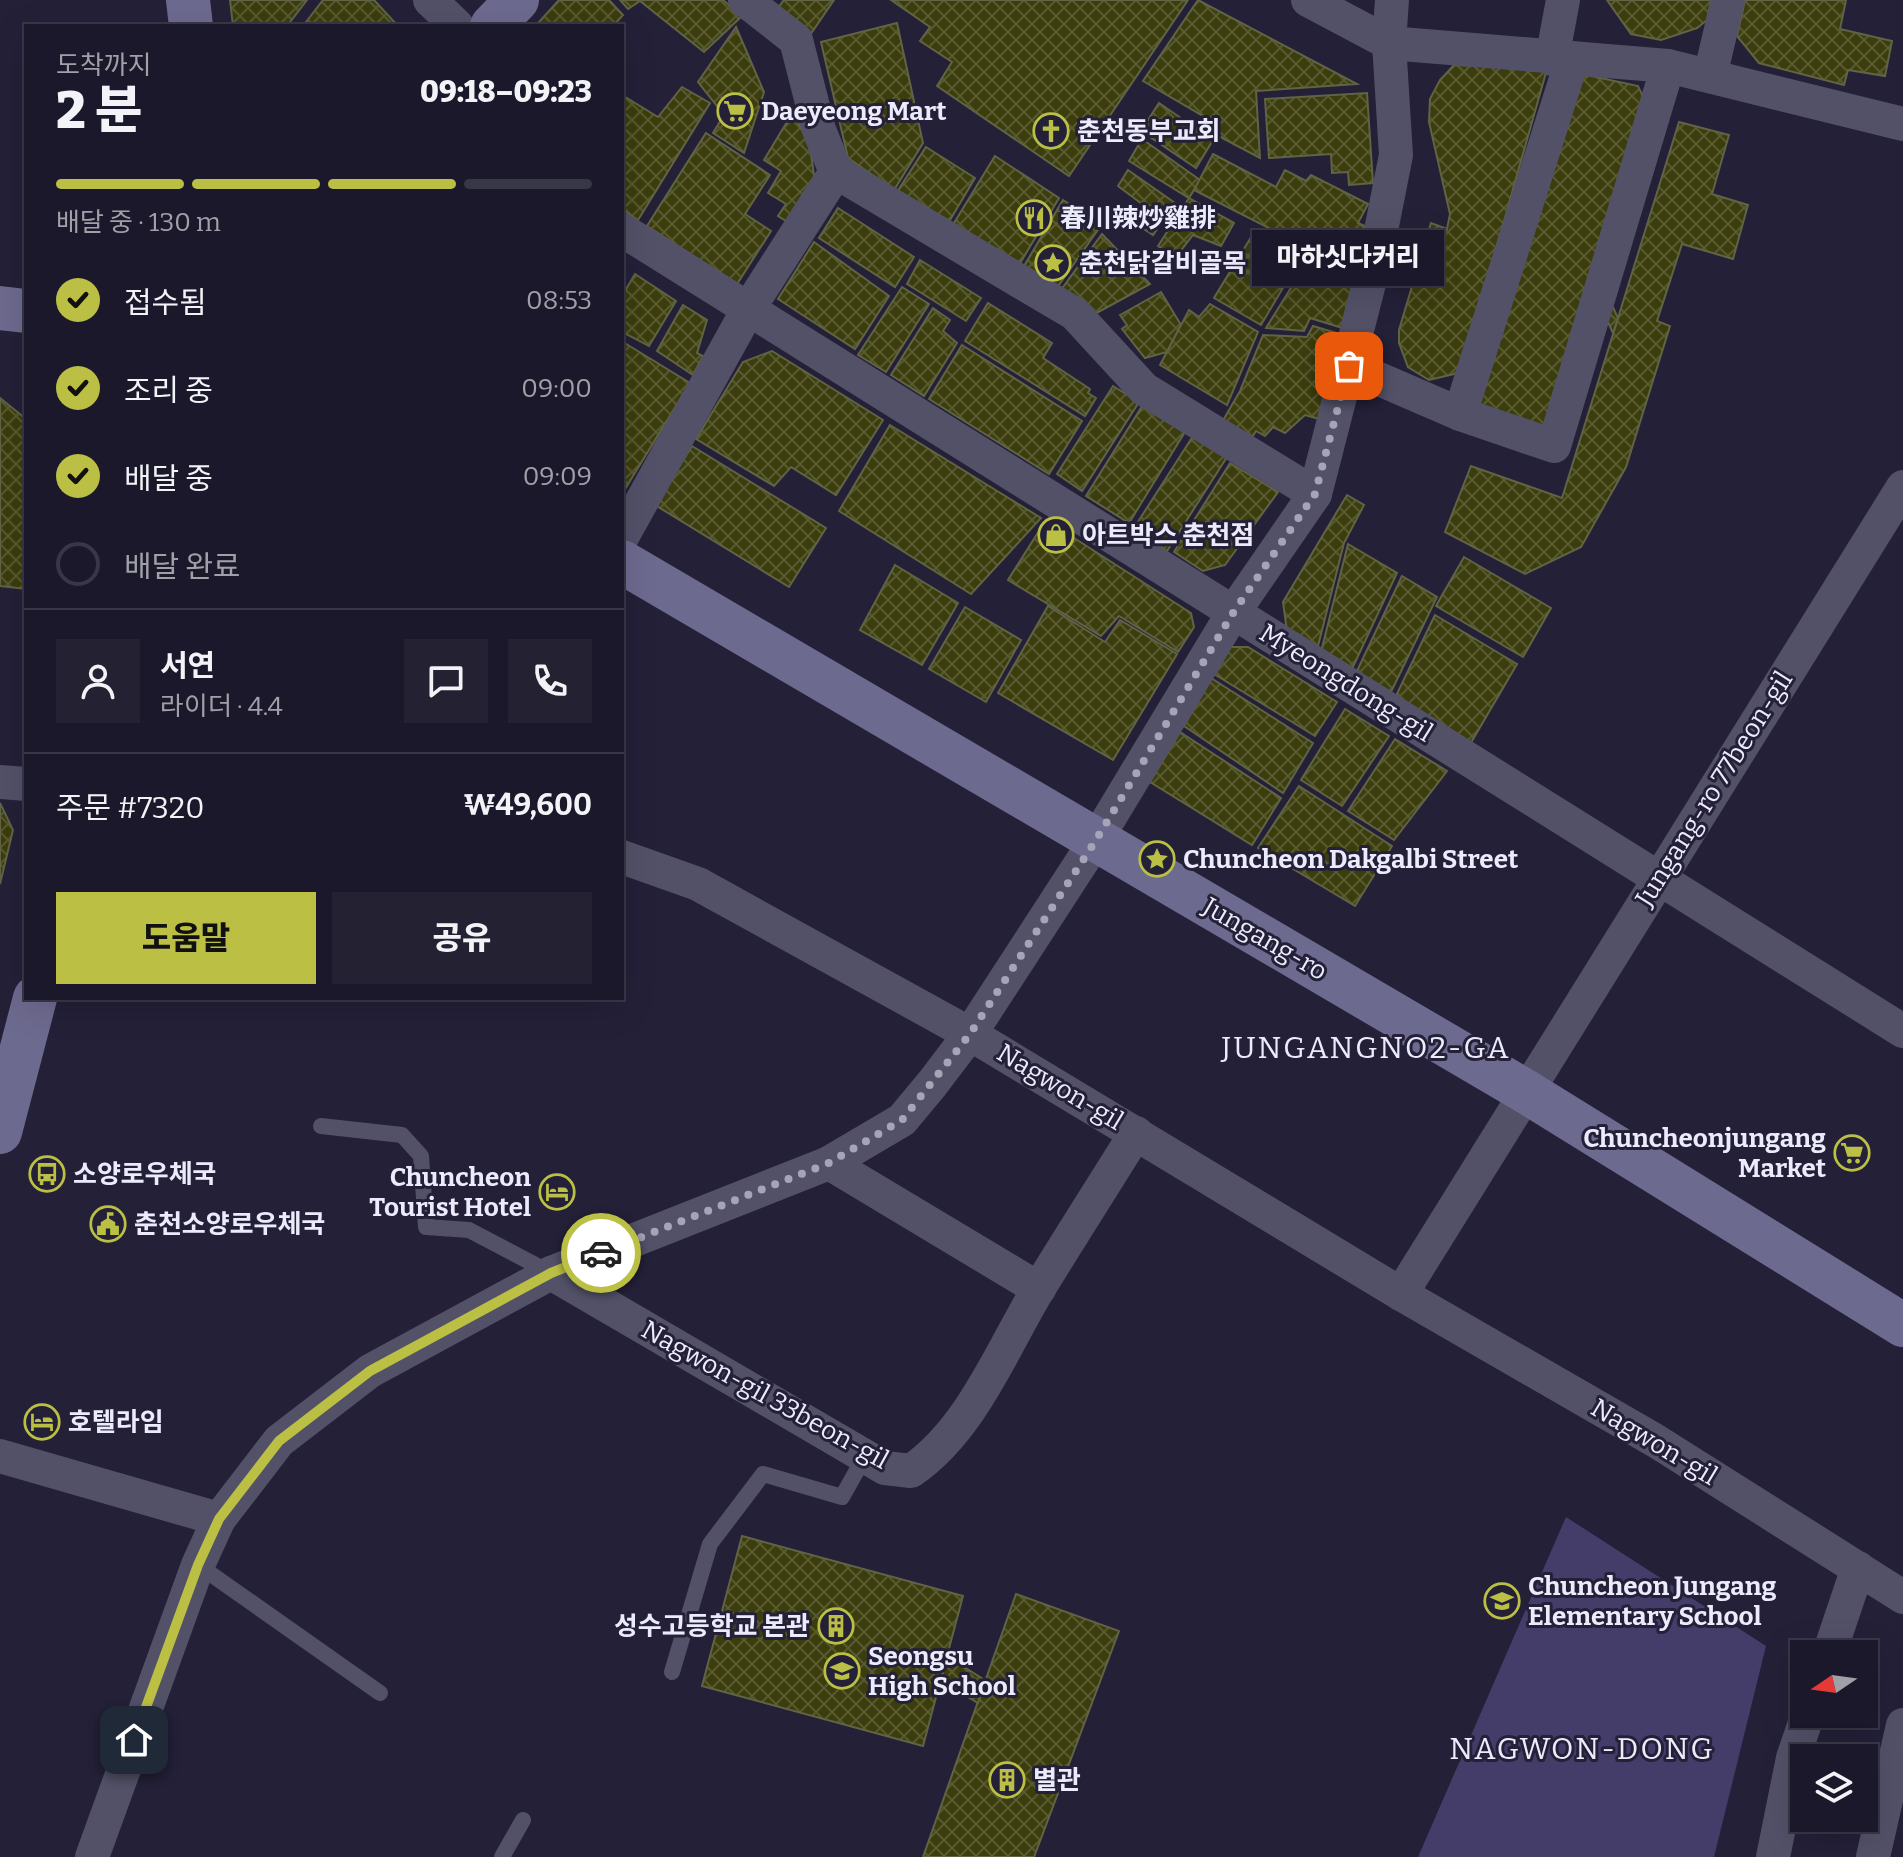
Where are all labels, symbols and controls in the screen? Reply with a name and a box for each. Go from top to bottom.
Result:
text: 도착까지 [56,50,152,81]
text: 09:18–09:23 [420,74,592,110]
text: 2 분 [56,79,142,142]
supermarket icon: Daeyeong Mart [716,92,754,130]
place label: Daeyeong Mart [761,96,947,127]
church icon: 춘천동부교회 [1032,112,1070,150]
place label: 춘천동부교회 [1077,116,1221,147]
restaurant icon: 春川辣炒雞排 [1015,199,1053,237]
place label: 春川辣炒雞排 [1060,203,1216,234]
text: 배달 중 · 130 m [56,207,221,238]
callout: 마하싯다커리 [1253,230,1445,286]
text: 마하싯다커리 [1276,242,1420,273]
place icon: 춘천닭갈비골목 [1034,244,1072,282]
place label: 춘천닭갈비골목 [1079,248,1246,279]
icon: check [56,278,100,322]
text: 접수됨 [124,285,207,321]
text: 08:53 [526,285,592,316]
pin [1315,332,1383,400]
icon: bag [1327,344,1371,388]
icon: check [56,366,100,410]
text: 조리 중 [124,373,213,409]
text: 09:00 [521,373,592,404]
icon: check [56,454,100,498]
text: 배달 중 [124,461,213,497]
text: 09:09 [523,461,592,492]
shop icon: 아트박스 춘천점 [1037,516,1075,554]
place label: 아트박스 춘천점 [1082,520,1254,551]
text: 배달 완료 [124,549,240,585]
street label: Myeongdong-gil [1254,617,1438,749]
button: person [56,639,140,723]
button: chat [404,639,488,723]
button: phone [508,639,592,723]
text: 서연 [160,648,215,684]
street label: Jungang-ro 77beon-gil [1628,666,1799,913]
text: 라이더 · 4.4 [160,691,283,722]
text: ₩49,600 [464,787,592,823]
text: 주문 #7320 [56,790,204,826]
place icon: Chuncheon Dakgalbi Street [1138,840,1176,878]
place label: Chuncheon Dakgalbi Street [1183,844,1519,875]
street label: Jungang-ro [1197,891,1333,987]
button: 도움말 [56,892,316,984]
button: 공유 [332,892,592,984]
district label: JUNGANGNO2-GA [1220,1030,1511,1066]
street label: Nagwon-gil [991,1037,1129,1137]
place label: Chuncheonjungang Market [1583,1123,1827,1184]
supermarket icon: Chuncheonjungang Market [1833,1134,1871,1172]
bus stop icon: 소양로우체국 [28,1155,66,1193]
place label: 소양로우체국 [73,1159,217,1190]
place label: Chuncheon Tourist Hotel [369,1162,531,1223]
hotel icon: Chuncheon Tourist Hotel [538,1173,576,1211]
public building icon: 춘천소양로우체국 [89,1205,127,1243]
place label: 춘천소양로우체국 [134,1209,325,1240]
courier [561,1213,641,1293]
icon: car [579,1231,623,1275]
street label: Nagwon-gil 33beon-gil [636,1314,894,1476]
street label: Nagwon-gil [1585,1392,1723,1492]
hotel icon: 호텔라임 [23,1403,61,1441]
place label: 호텔라임 [68,1407,164,1438]
place label: Chuncheon Jungang Elementary School [1528,1571,1777,1632]
school or university icon: Chuncheon Jungang Elementary School [1483,1582,1521,1620]
building icon: 성수고등학교 본관 [817,1607,855,1645]
place label: 성수고등학교 본관 [614,1611,810,1642]
north arrow [1790,1640,1878,1728]
map controls [1790,1640,1878,1832]
place label: Seongsu High School [868,1641,1016,1702]
school or university icon: Seongsu High School [823,1652,861,1690]
pin [100,1706,168,1774]
icon: home [112,1718,156,1762]
district label: NAGWON-DONG [1449,1731,1715,1767]
button: layers [1790,1744,1878,1832]
building icon: 별관 [988,1761,1026,1799]
place label: 별관 [1033,1765,1081,1796]

